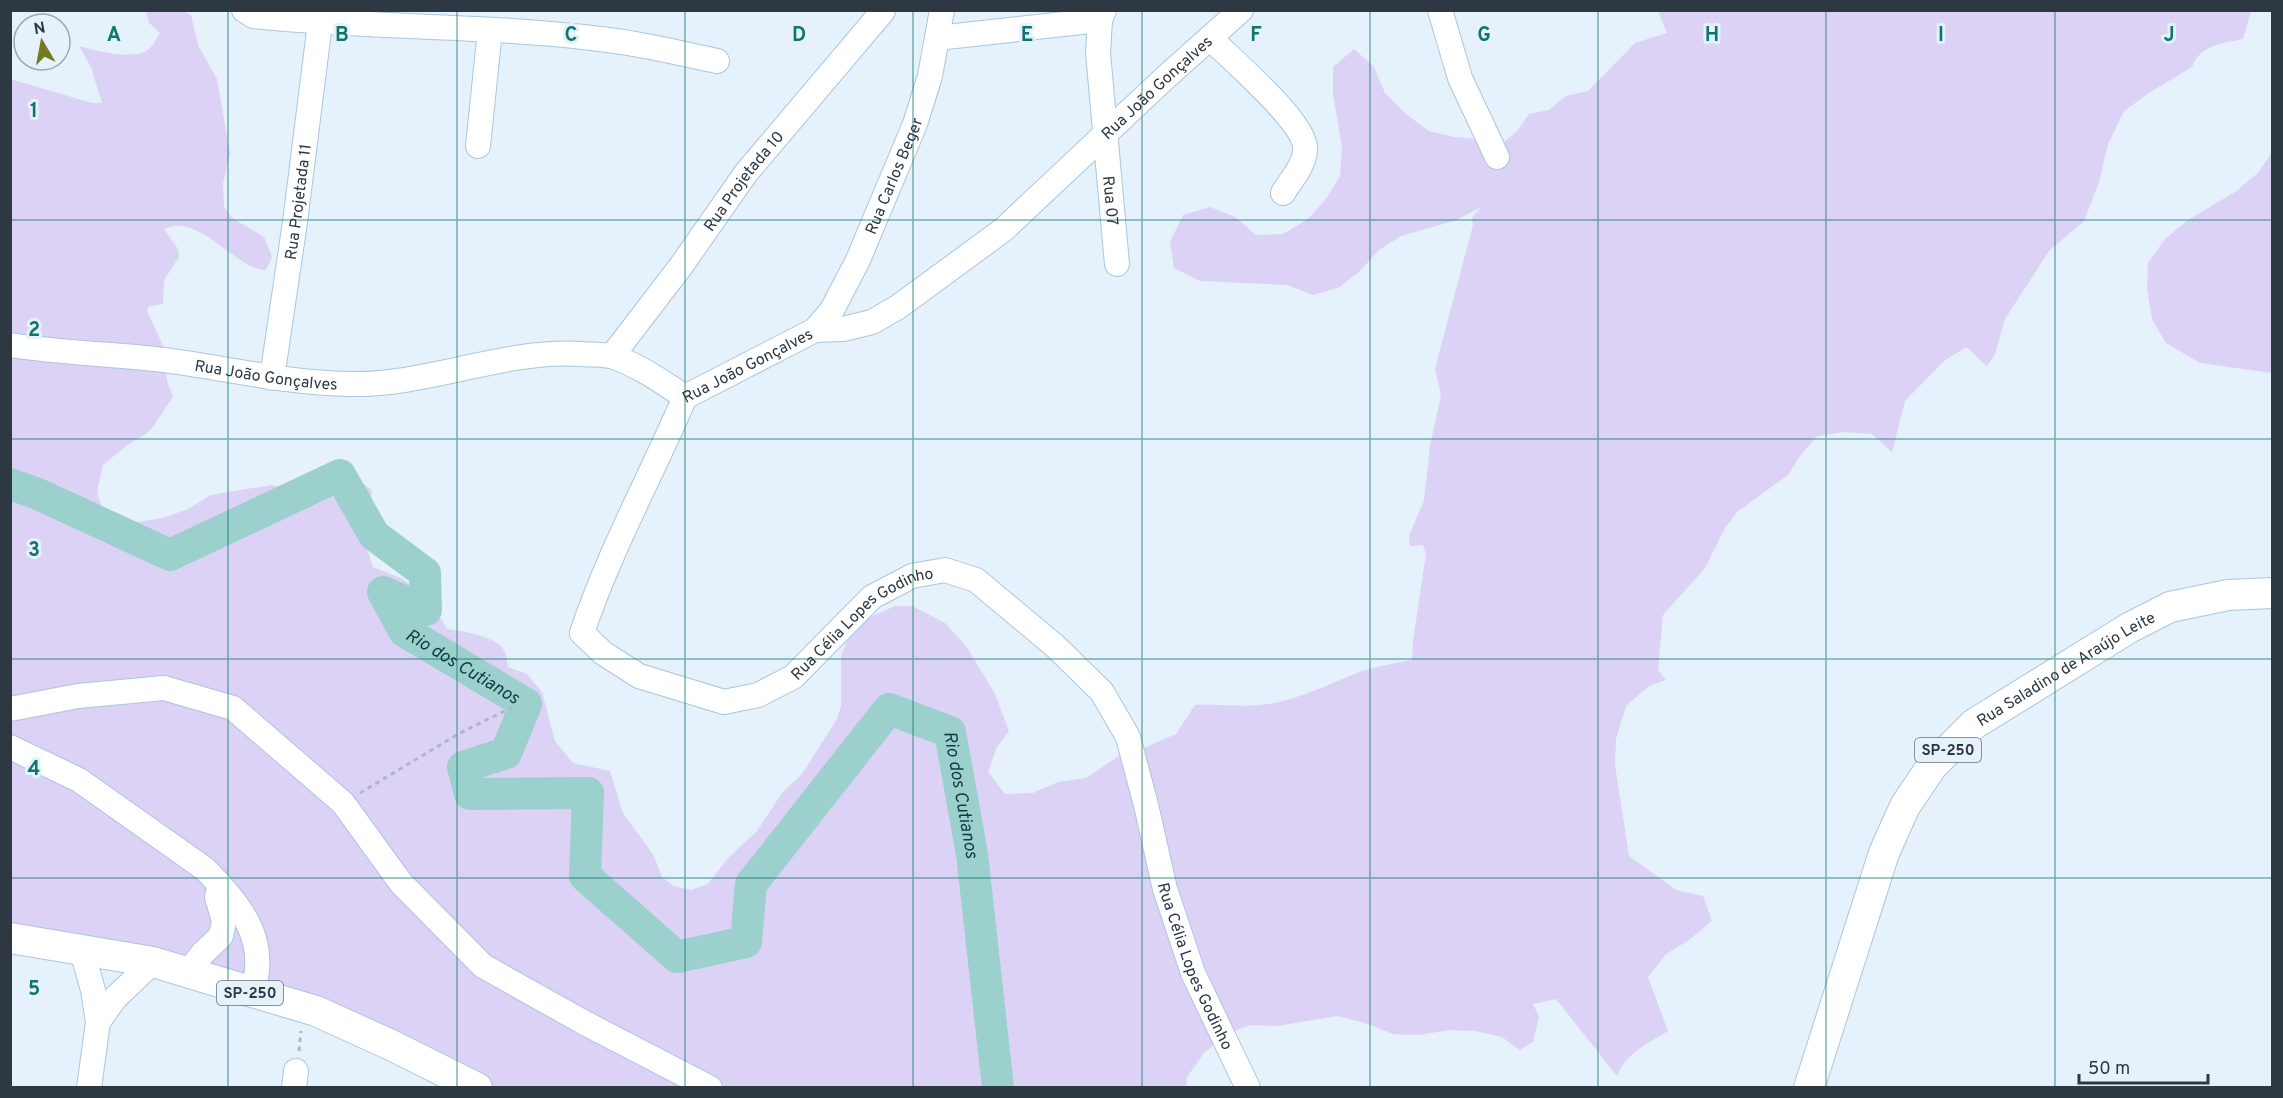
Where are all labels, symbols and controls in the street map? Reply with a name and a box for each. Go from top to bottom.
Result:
north arrow [12,12,72,72]
text: N [32,18,47,40]
text: A [107,23,121,49]
text: B [335,23,349,49]
text: C [565,23,577,49]
text: D [792,23,806,49]
text: E [1021,23,1033,49]
text: F [1250,23,1262,49]
text: G [1477,23,1491,49]
text: H [1705,23,1719,49]
text: I [1938,23,1944,49]
text: J [2163,23,2175,49]
street label: Rua João Gonçalves [1098,32,1217,145]
text: 1 [30,99,38,125]
street label: Rua Carlos Beger [862,116,928,238]
street label: Rua Projetada 10 [700,128,789,236]
street label: Rua Projetada 11 [282,143,317,261]
street label: Rua 07 [1097,175,1121,226]
text: 2 [28,318,40,344]
street label: Rua João Gonçalves [679,325,817,409]
street label: Rua João Gonçalves [193,357,338,396]
text: 3 [28,538,40,564]
street label: Rua Célia Lopes Godinho [788,564,935,685]
street label: Rua Saladino de Araújo Leite [1974,608,2159,732]
water label: Rio dos Cutianos [401,624,524,711]
water label: Rio dos Cutianos [937,729,983,861]
road number: SP-250 [1915,738,1981,762]
text: 4 [28,757,40,783]
street label: Rua Célia Lopes Godinho [1152,881,1236,1054]
text: 5 [28,977,40,1003]
road number: SP-250 [217,981,283,1005]
scale bar [2079,1047,2208,1085]
text: 50 m [2088,1058,2130,1081]

